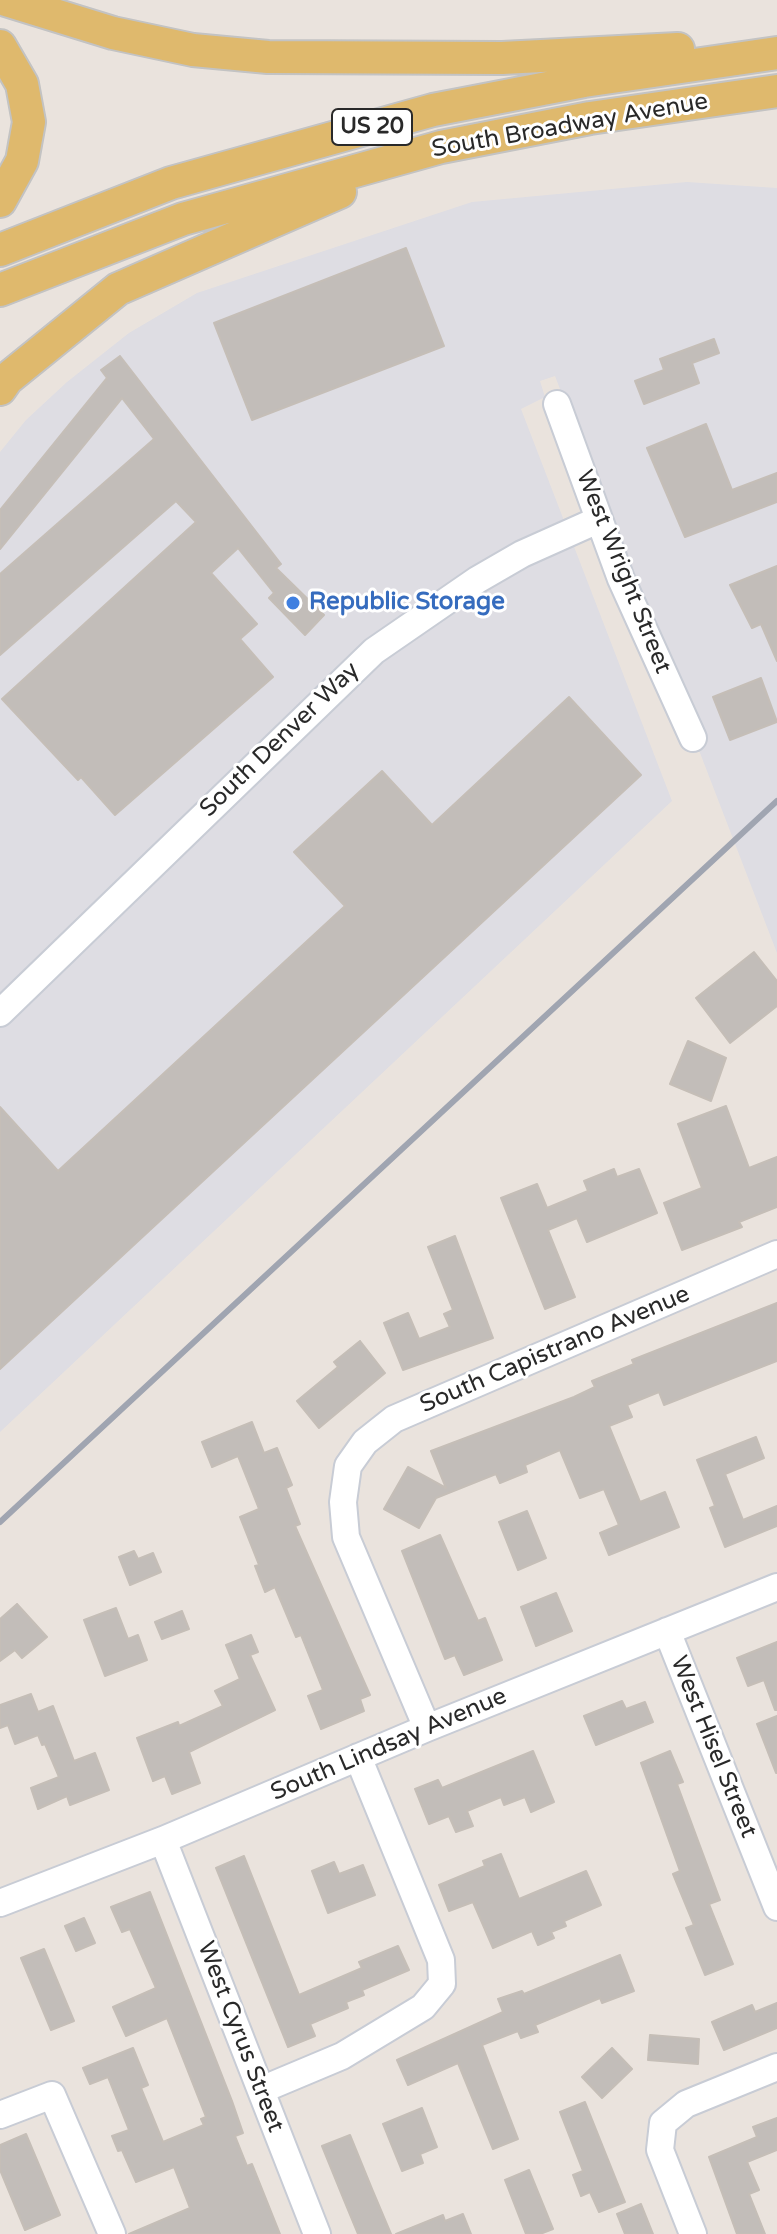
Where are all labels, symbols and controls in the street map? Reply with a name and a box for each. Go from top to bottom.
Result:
street label: South Broadway Avenue [430,88,710,164]
road number: US 20 [332,109,412,145]
street label: West Wright Street [569,466,677,678]
place label: Republic Storage [309,589,505,617]
marker: Republic Storage [284,594,302,612]
street label: South Denver Way [194,656,366,824]
street label: South Capistrano Avenue [416,1280,694,1420]
street label: West Hisel Street [663,1652,763,1842]
street label: South Lindsay Avenue [267,1682,511,1808]
street label: West Cyrus Street [190,1937,290,2137]

